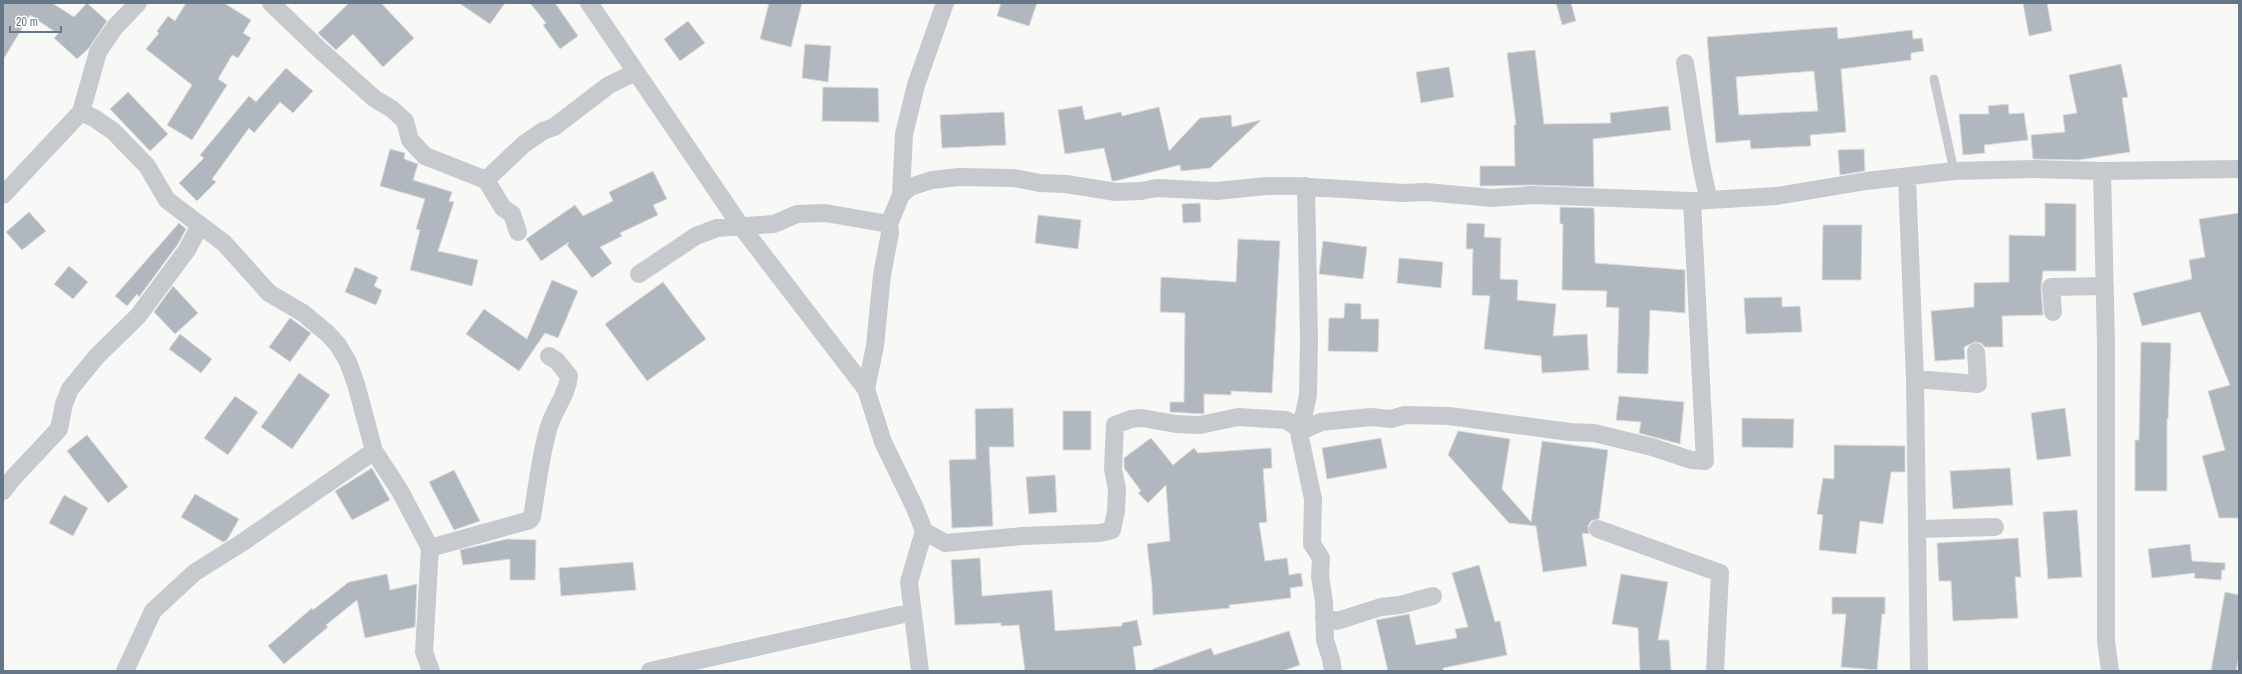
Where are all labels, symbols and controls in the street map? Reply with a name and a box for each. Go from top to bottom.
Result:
scale bar [10,8,61,34]
text: 20 m [16,14,38,30]

